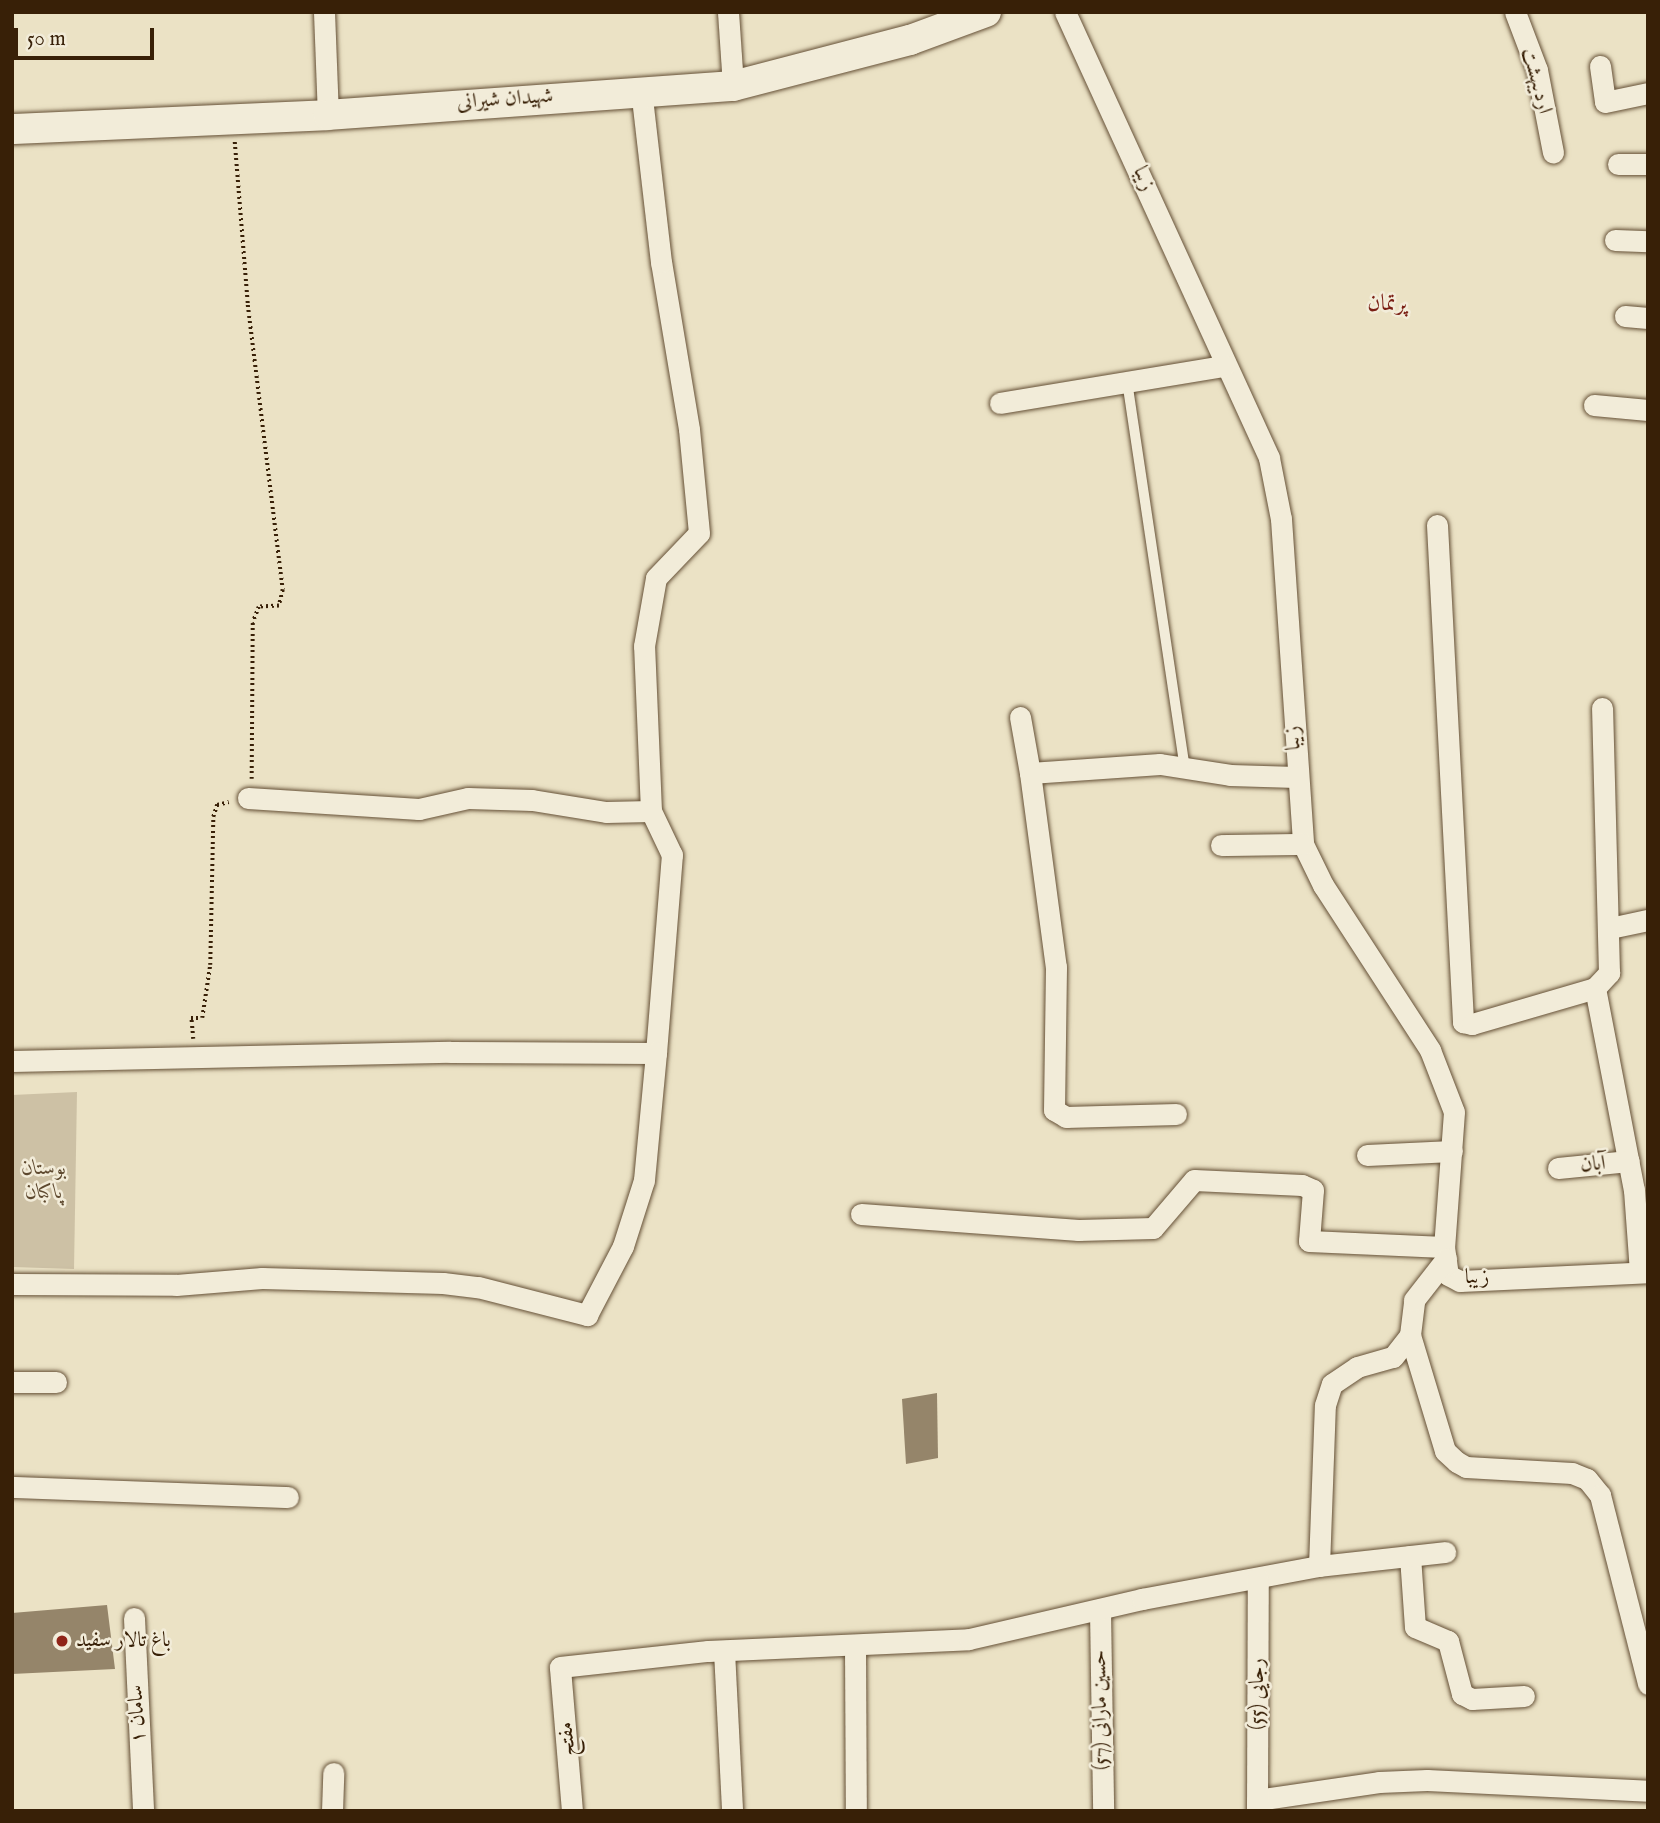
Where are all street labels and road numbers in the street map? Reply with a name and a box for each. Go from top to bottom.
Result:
street label: اردیبهشت [1515,45,1557,117]
street label: شهیدان شیرانی [456,84,554,116]
street label: زیبا [1127,163,1159,195]
street label: زیبا [1281,725,1307,751]
street label: آبان [1579,1151,1607,1179]
street label: زیبا [1465,1265,1489,1291]
street label: حسین مارانی (57) [1087,1650,1115,1770]
street label: رجایی (55) [1245,1658,1271,1730]
street label: سامان ۱ [124,1684,152,1744]
street label: مفتح [554,1720,582,1758]

